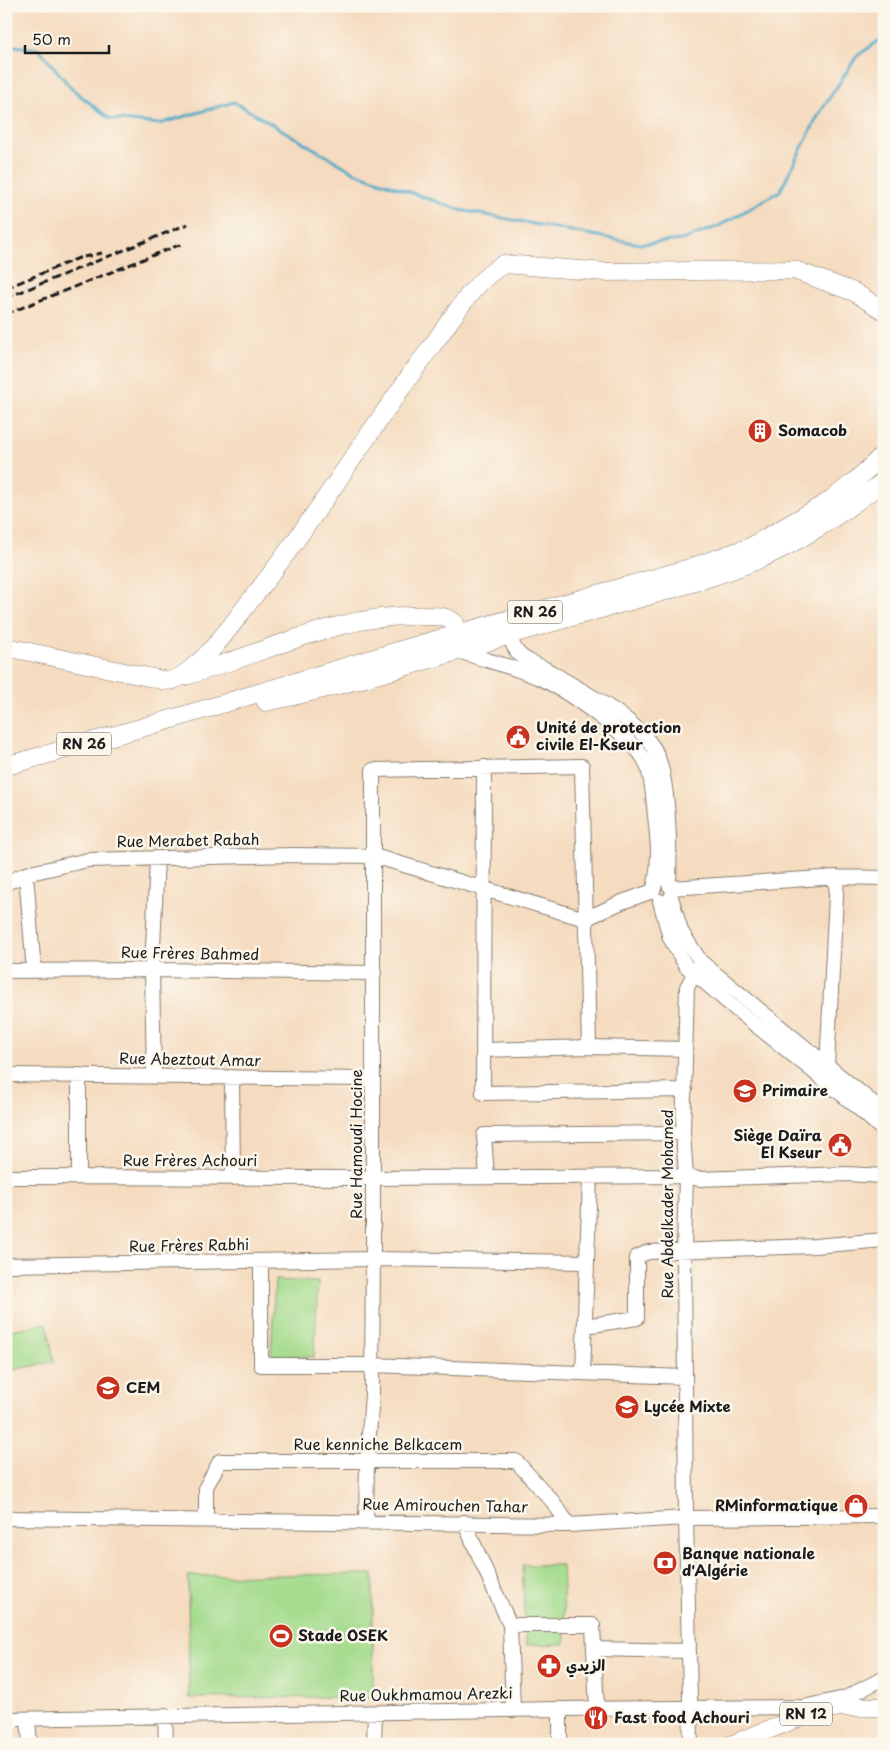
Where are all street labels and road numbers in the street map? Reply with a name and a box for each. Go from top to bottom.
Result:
road number: RN 26 [508,600,562,624]
road number: RN 26 [56,732,112,756]
street label: Rue Merabet Rabah [116,827,260,852]
street label: Rue Frères Bahmed [121,940,259,965]
street label: Rue Abeztout Amar [119,1046,261,1071]
street label: Rue Hamoudi Hocine [344,1069,367,1219]
street label: Rue Abdelkader Mohamed [655,1109,678,1299]
street label: Rue Frères Achouri [123,1148,257,1171]
street label: Rue Frères Rabhi [129,1232,249,1257]
street label: Rue kenniche Belkacem [294,1432,462,1455]
street label: Rue Amirouchen Tahar [362,1492,528,1517]
street label: Rue Oukhmamou Arezki [339,1680,513,1707]
road number: RN 12 [780,1702,832,1726]

